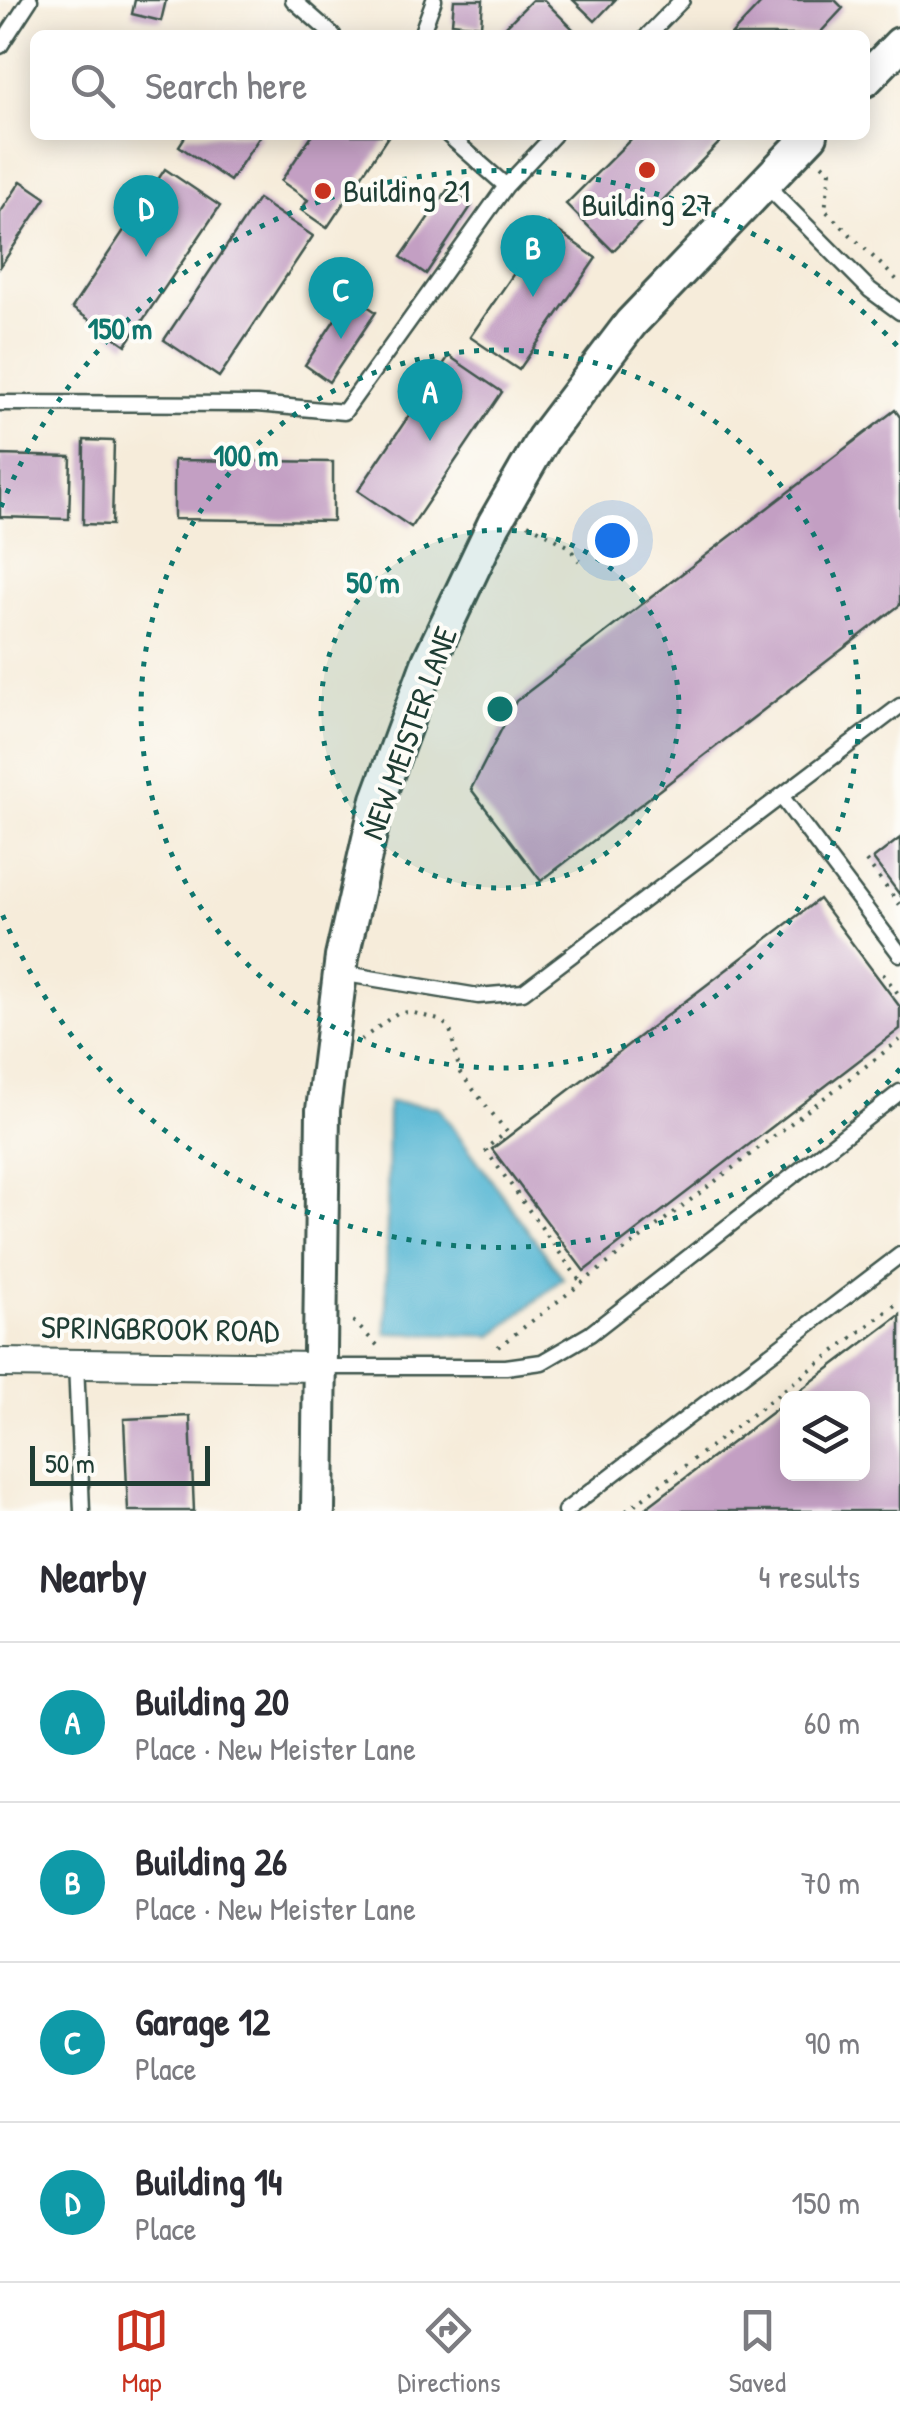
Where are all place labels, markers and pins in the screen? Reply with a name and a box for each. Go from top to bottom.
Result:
marker: Building 27 [636,159,658,181]
place label: Building 21 [343,169,470,212]
pin: D [114,174,178,257]
marker: Building 21 [312,180,334,202]
place label: Building 27 [581,183,713,226]
pin: B [500,214,566,297]
pin: C [308,256,374,339]
pin: A [398,358,462,441]
centre of rings [482,691,518,727]

